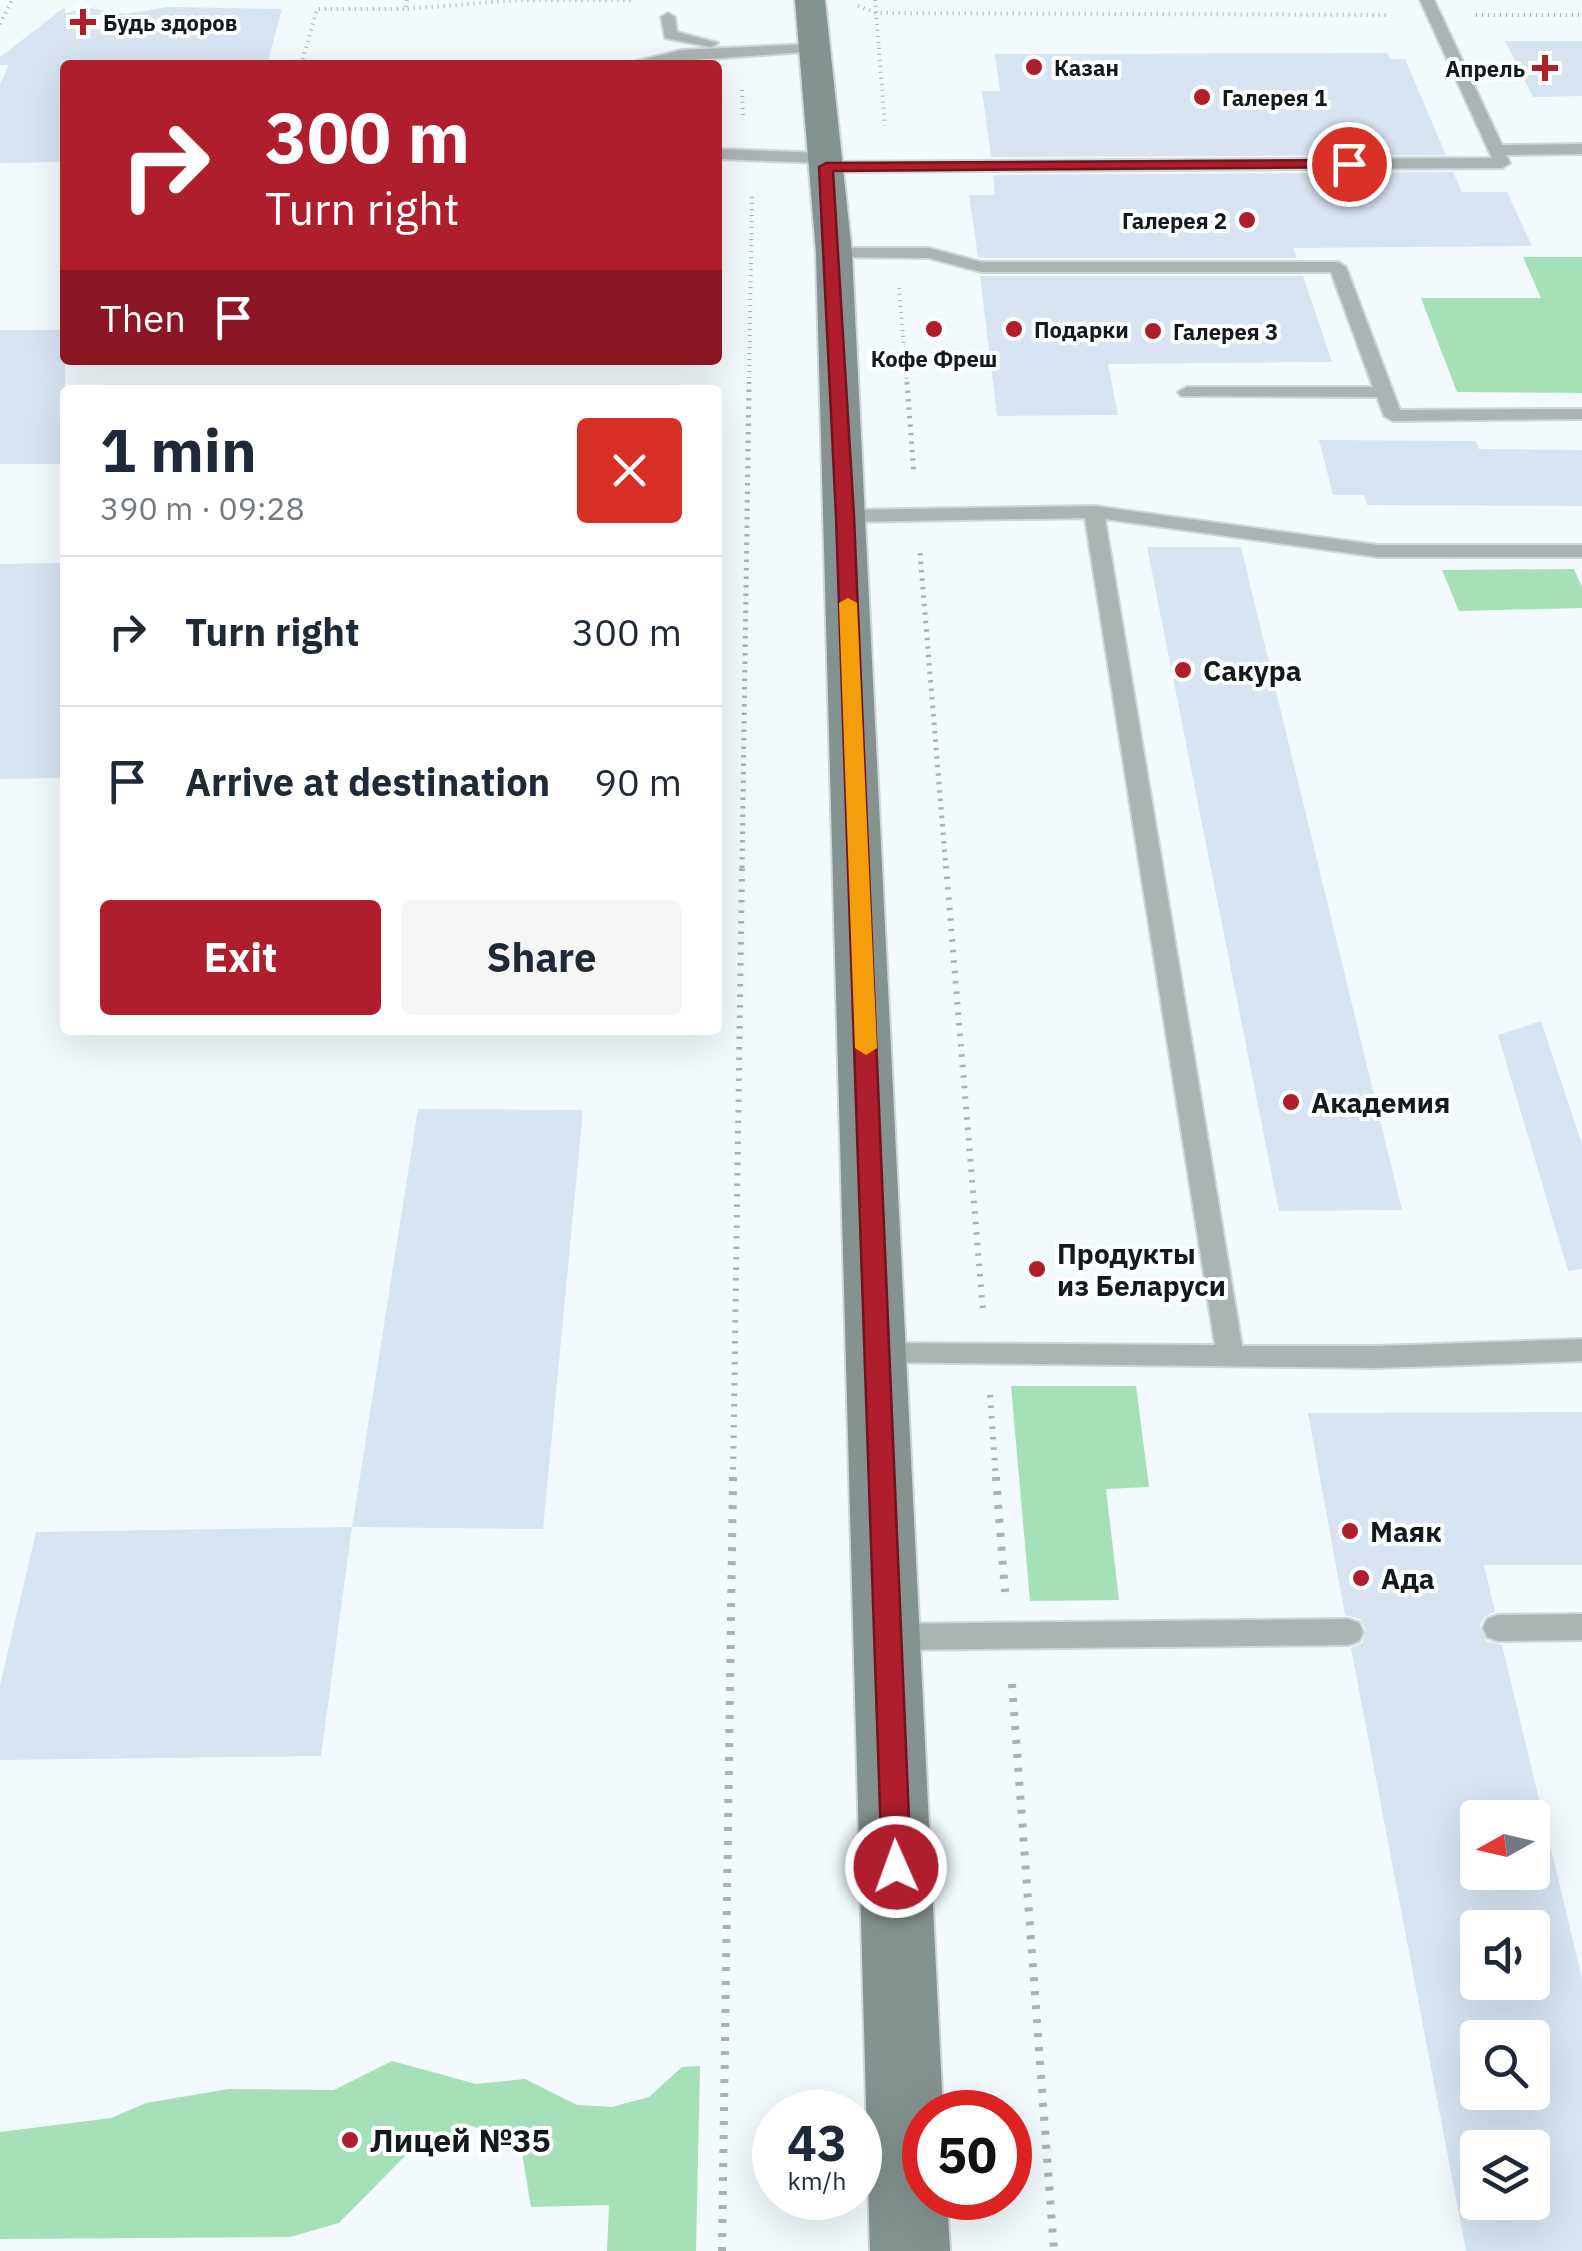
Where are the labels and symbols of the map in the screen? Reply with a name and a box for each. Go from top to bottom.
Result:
place label: Будь здоров [103,8,237,37]
marker: Будь здоров [72,11,94,33]
place label: Казан [1054,53,1119,82]
place label: Апрель [1445,54,1525,83]
marker: Казан [1023,56,1045,78]
marker: Апрель [1534,57,1556,79]
place label: Галерея 1 [1222,83,1327,112]
marker: Галерея 1 [1191,86,1213,108]
pin [1307,122,1392,207]
place label: Галерея 2 [1122,206,1227,235]
marker: Галерея 2 [1236,209,1258,231]
place label: Подарки [1034,315,1129,344]
place label: Галерея 3 [1173,317,1278,346]
marker: Кофе Фреш [923,318,945,340]
marker: Подарки [1003,318,1025,340]
marker: Галерея 3 [1142,320,1164,342]
place label: Кофе Фреш [871,344,997,373]
place label: Сакура [1203,652,1302,689]
marker: Сакура [1172,659,1194,681]
place label: Академия [1311,1084,1450,1121]
marker: Академия [1280,1091,1302,1113]
place label: Продукты из Беларуси [1057,1235,1226,1304]
marker: Продукты из Беларуси [1026,1258,1048,1280]
place label: Маяк [1370,1513,1442,1550]
marker: Маяк [1339,1520,1361,1542]
place label: Ада [1381,1560,1435,1597]
marker: Ада [1350,1567,1372,1589]
north arrow [1460,1800,1550,1890]
position arrow [844,1815,948,1919]
speed limit sign: 50 [902,2090,1032,2220]
place label: Лицей №35 [370,2119,551,2161]
marker: Лицей №35 [339,2129,361,2151]

